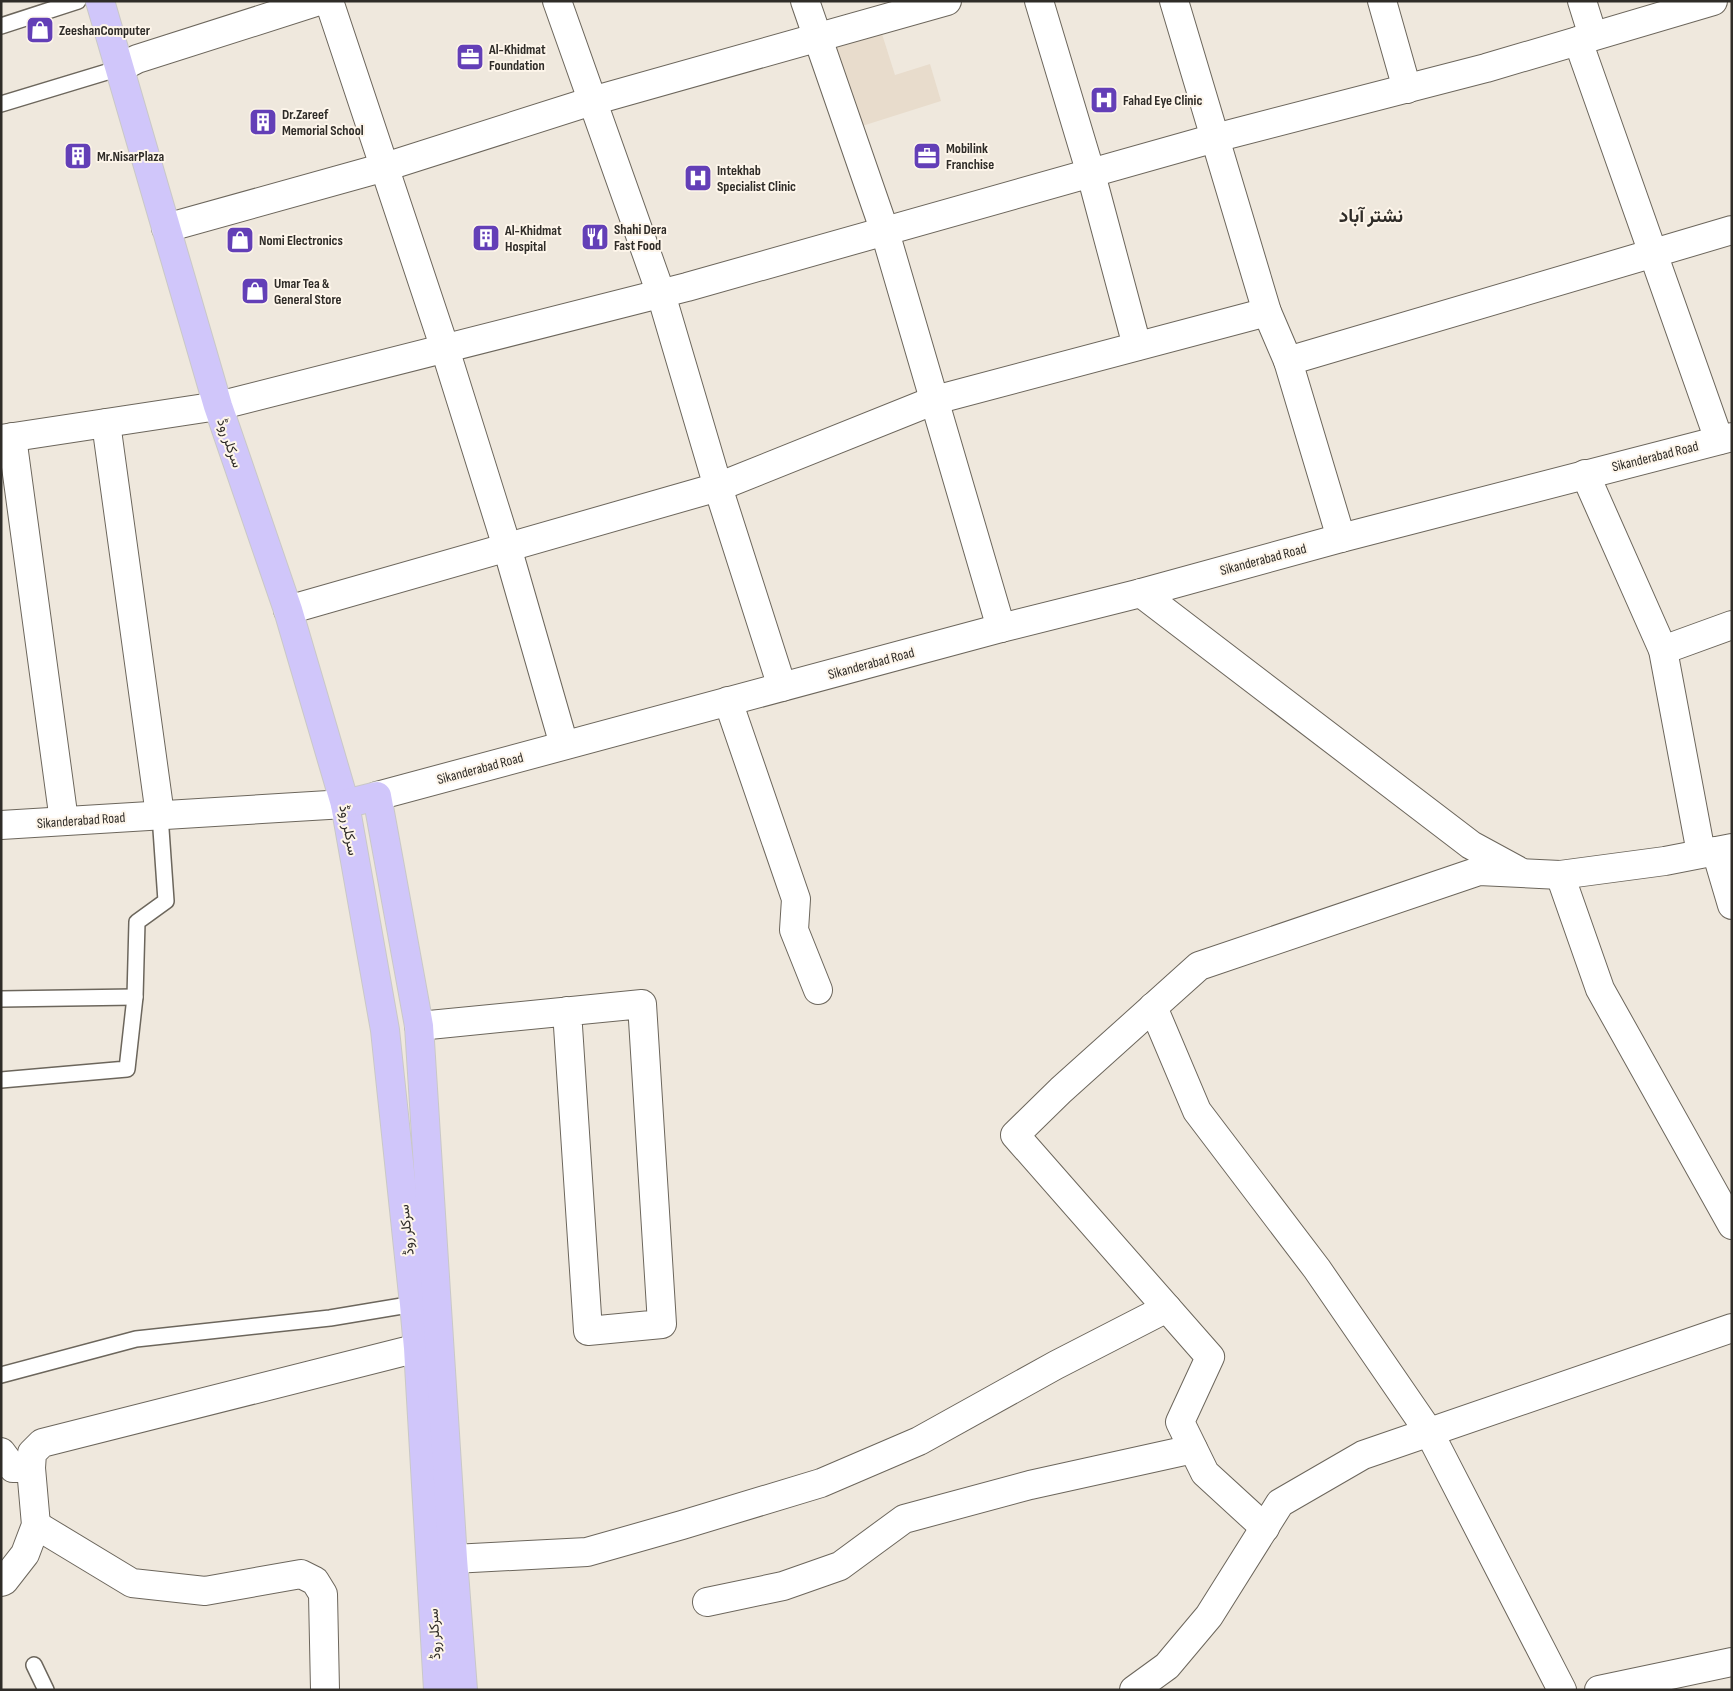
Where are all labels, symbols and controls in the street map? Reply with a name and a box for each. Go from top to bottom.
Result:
shop icon: ZeeshanComputer [25,15,55,45]
place label: ZeeshanComputer [59,22,151,39]
place label: Al-Khidmat Foundation [488,41,546,74]
office icon: Al-Khidmat Foundation [455,42,485,72]
hospital icon: Fahad Eye Clinic [1089,85,1119,115]
place label: Fahad Eye Clinic [1123,92,1202,109]
place label: Dr.Zareef Memorial School [282,106,364,139]
building icon: Dr.Zareef Memorial School [248,107,278,137]
place label: Mobilink Franchise [946,140,994,173]
building icon: Mr.NisarPlaza [63,141,93,171]
office icon: Mobilink Franchise [912,141,942,171]
place label: Mr.NisarPlaza [97,148,165,165]
place label: Intekhab Specialist Clinic [717,162,796,195]
hospital icon: Intekhab Specialist Clinic [683,163,713,193]
district label: نشتر آباد [1339,205,1403,228]
place label: Shahi Dera Fast Food [614,221,667,254]
place label: Al-Khidmat Hospital [504,222,562,255]
restaurant icon: Shahi Dera Fast Food [580,222,610,252]
building icon: Al-Khidmat Hospital [471,223,501,253]
shop icon: Nomi Electronics [225,225,255,255]
place label: Nomi Electronics [259,232,343,249]
place label: Umar Tea & General Store [274,275,342,308]
shop icon: Umar Tea & General Store [240,276,270,306]
street label: سرکلر روڈ [213,416,246,470]
street label: Sikanderabad Road [1610,437,1700,475]
street label: Sikanderabad Road [1218,540,1308,579]
street label: Sikanderabad Road [826,644,916,683]
street label: Sikanderabad Road [435,749,525,788]
street label: سرکلر روڈ [335,803,362,857]
street label: Sikanderabad Road [36,809,126,832]
street label: سرکلر روڈ [395,1204,418,1256]
street label: سرکلر روڈ [425,1608,444,1660]

